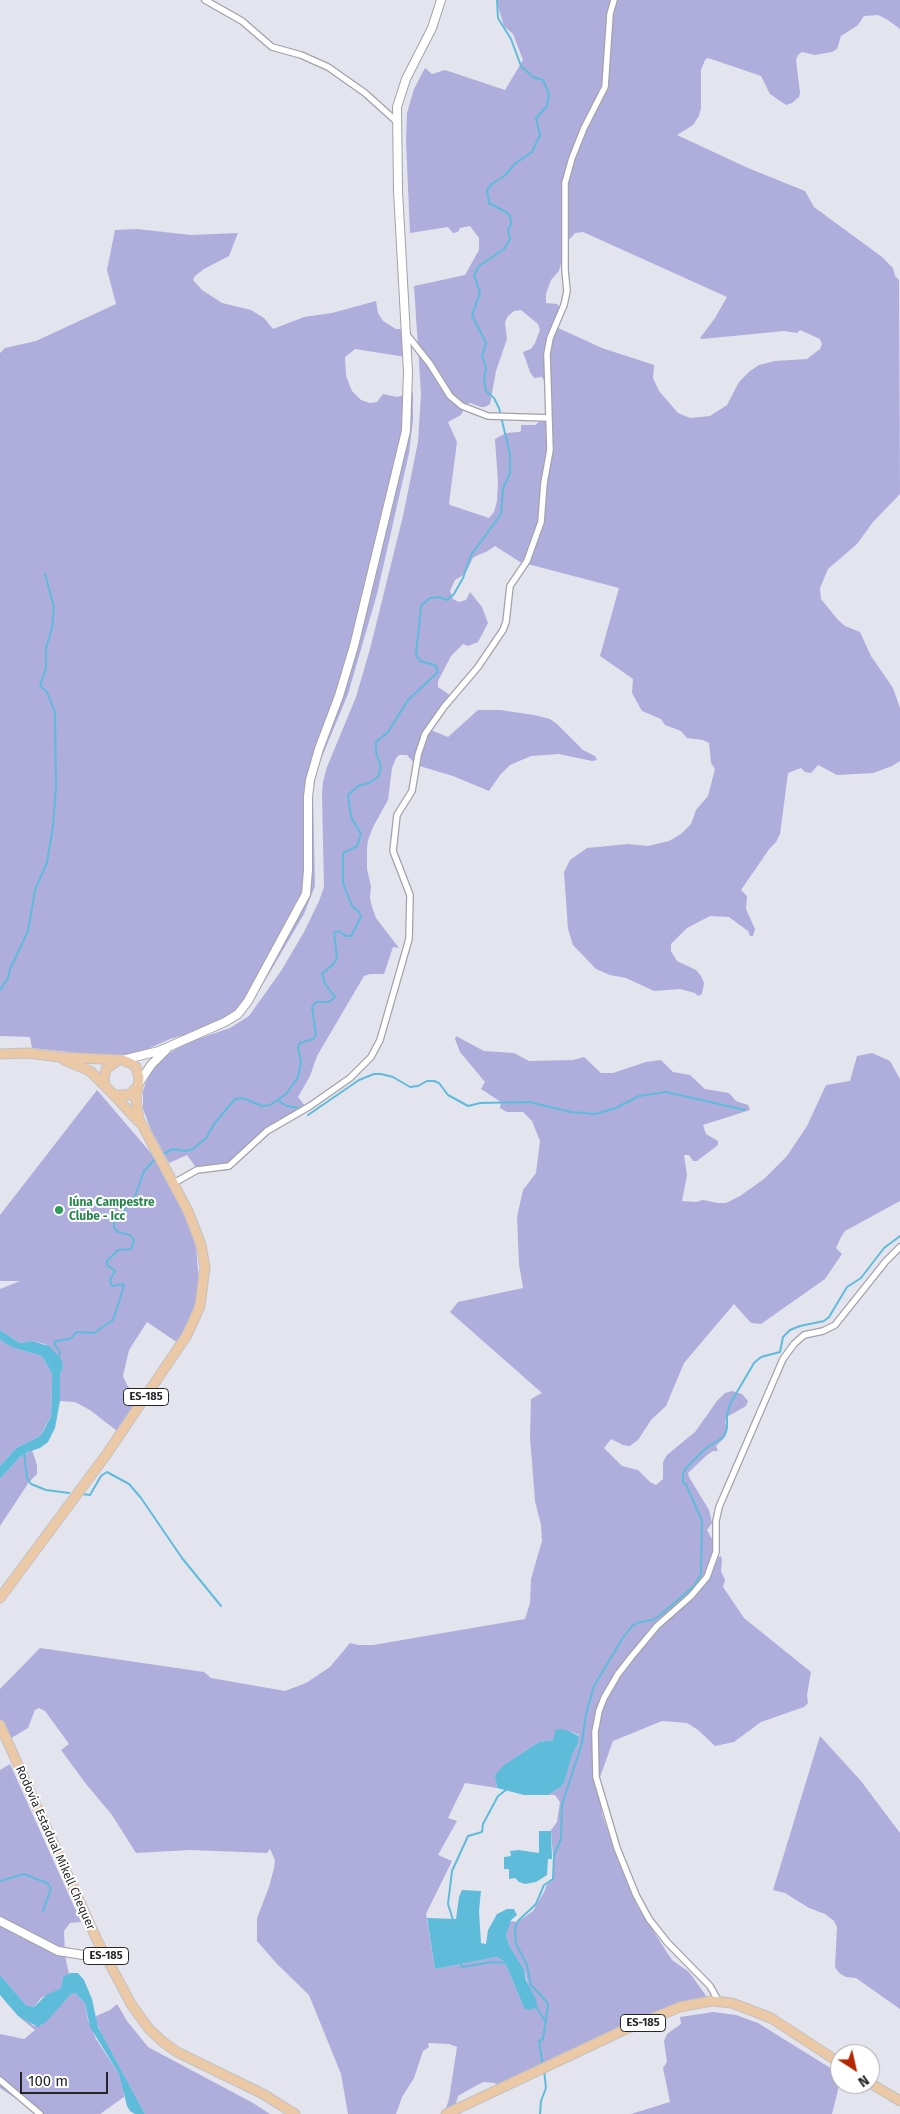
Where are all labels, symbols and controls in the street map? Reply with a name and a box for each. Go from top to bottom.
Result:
place label: Iúna Campestre Clube - Icc [69,1196,155,1224]
marker: Iúna Campestre Clube - Icc [53,1204,65,1216]
road number: ES-185 [124,1388,168,1405]
street label: Rodovia Estadual Mikell Chequer [12,1764,98,1932]
road number: ES-185 [84,1948,128,1964]
road number: ES-185 [620,2015,666,2032]
north arrow [830,2044,880,2094]
scale bar [22,2062,110,2094]
text: N [855,2071,872,2091]
text: 100 m [28,2072,68,2090]

